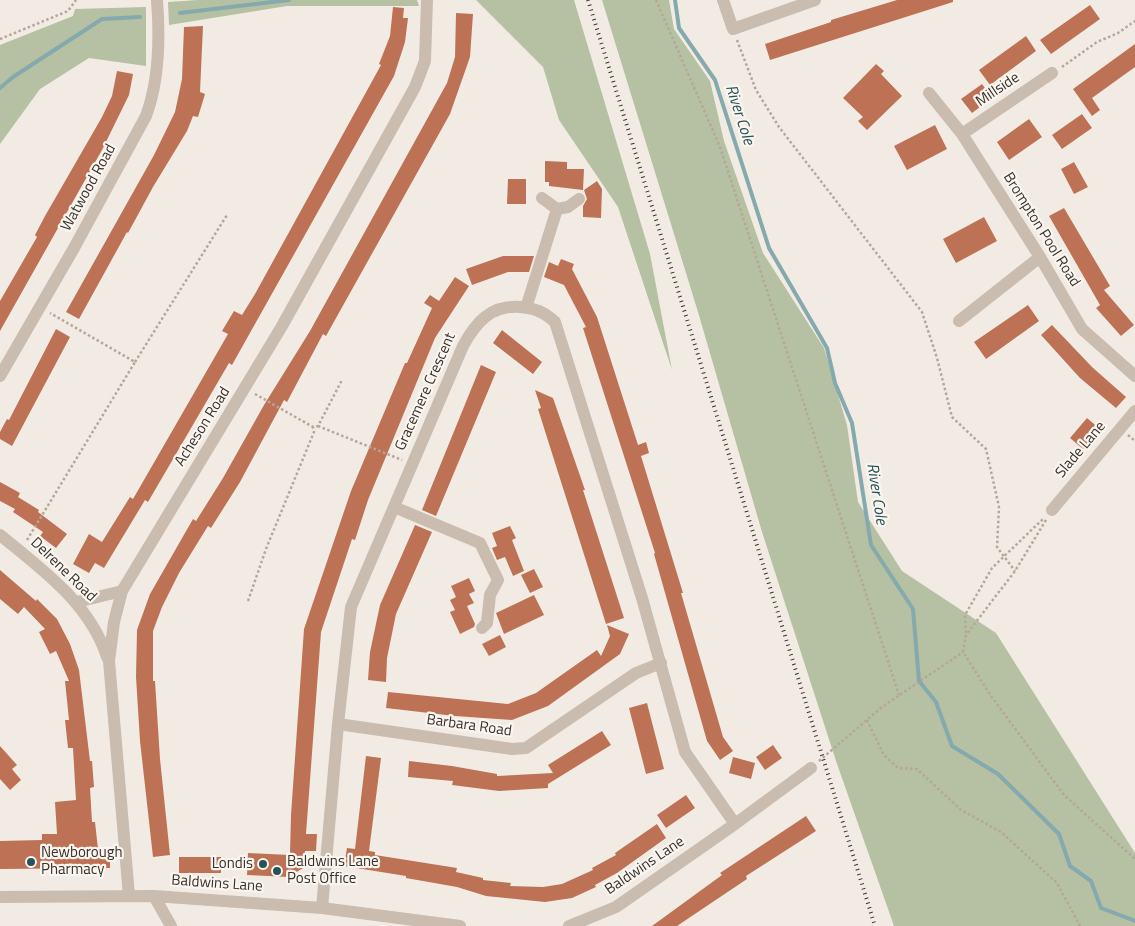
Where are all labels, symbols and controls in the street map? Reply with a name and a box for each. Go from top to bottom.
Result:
street label: Millside [973,69,1023,111]
water label: River Cole [720,83,758,147]
street label: Watwood Road [58,141,120,235]
street label: Brompton Pool Road [999,170,1083,290]
street label: Gracemere Crescent [392,330,460,454]
street label: Acheson Road [172,384,234,470]
street label: Slade Lane [1052,418,1110,482]
water label: River Cole [862,462,890,526]
street label: Delrene Road [26,534,100,606]
street label: Barbara Road [425,711,513,741]
street label: Baldwins Lane [602,833,688,899]
place label: Newborough Pharmacy [41,844,122,879]
place label: Baldwins Lane Post Office [287,853,379,888]
place label: Londis [212,855,253,873]
marker: Newborough Pharmacy [25,856,37,868]
marker: Londis [257,858,269,870]
marker: Baldwins Lane Post Office [271,865,283,877]
street label: Baldwins Lane [171,872,263,896]

